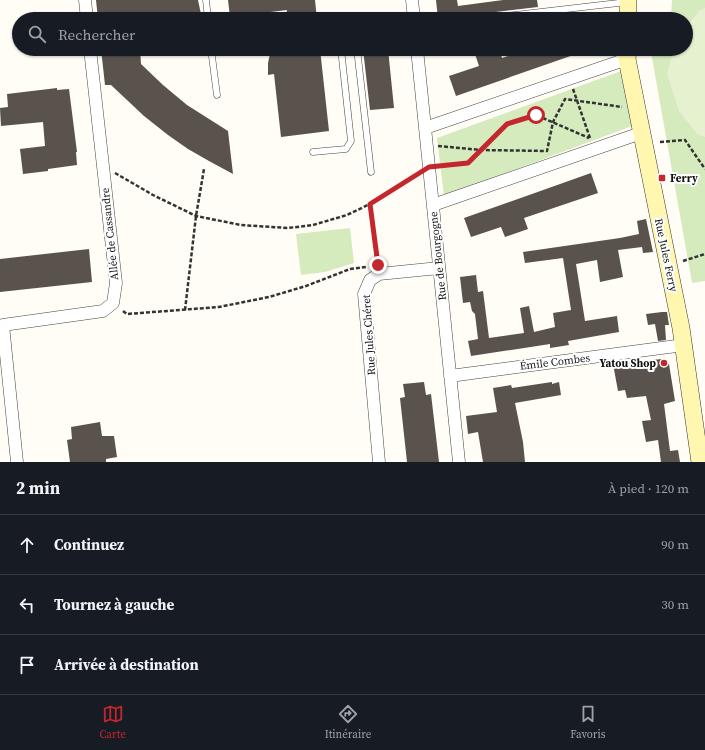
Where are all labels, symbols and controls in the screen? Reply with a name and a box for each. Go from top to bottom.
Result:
search box [12,12,693,56]
icon: search [26,23,48,45]
text: Rechercher [58,24,135,45]
route start [527,106,545,124]
place label: Ferry [670,171,698,186]
marker: Ferry [657,173,667,183]
street label: Allée de Cassandre [98,187,122,281]
street label: Rue de Bourgogne [426,210,450,301]
street label: Rue Jules Ferry [651,217,681,293]
route end [369,256,387,274]
street label: Rue Jules Chéret [359,294,379,376]
street label: Émile Combes [519,350,591,374]
place label: Yatou Shop [600,356,656,371]
marker: Yatou Shop [659,358,669,368]
text: 2 min [16,476,60,500]
text: À pied · 120 m [608,480,689,497]
icon: ahead [16,534,38,556]
text: Continuez [54,534,124,555]
text: 90 m [661,536,689,553]
icon: left [16,594,38,616]
text: Tournez à gauche [54,594,174,615]
text: 30 m [661,596,689,613]
icon: arrive [16,654,38,676]
text: Arrivée à destination [54,654,199,675]
tab: Carte [99,703,126,742]
tab: Itinéraire [325,703,371,742]
tab: Favoris [570,703,606,742]

